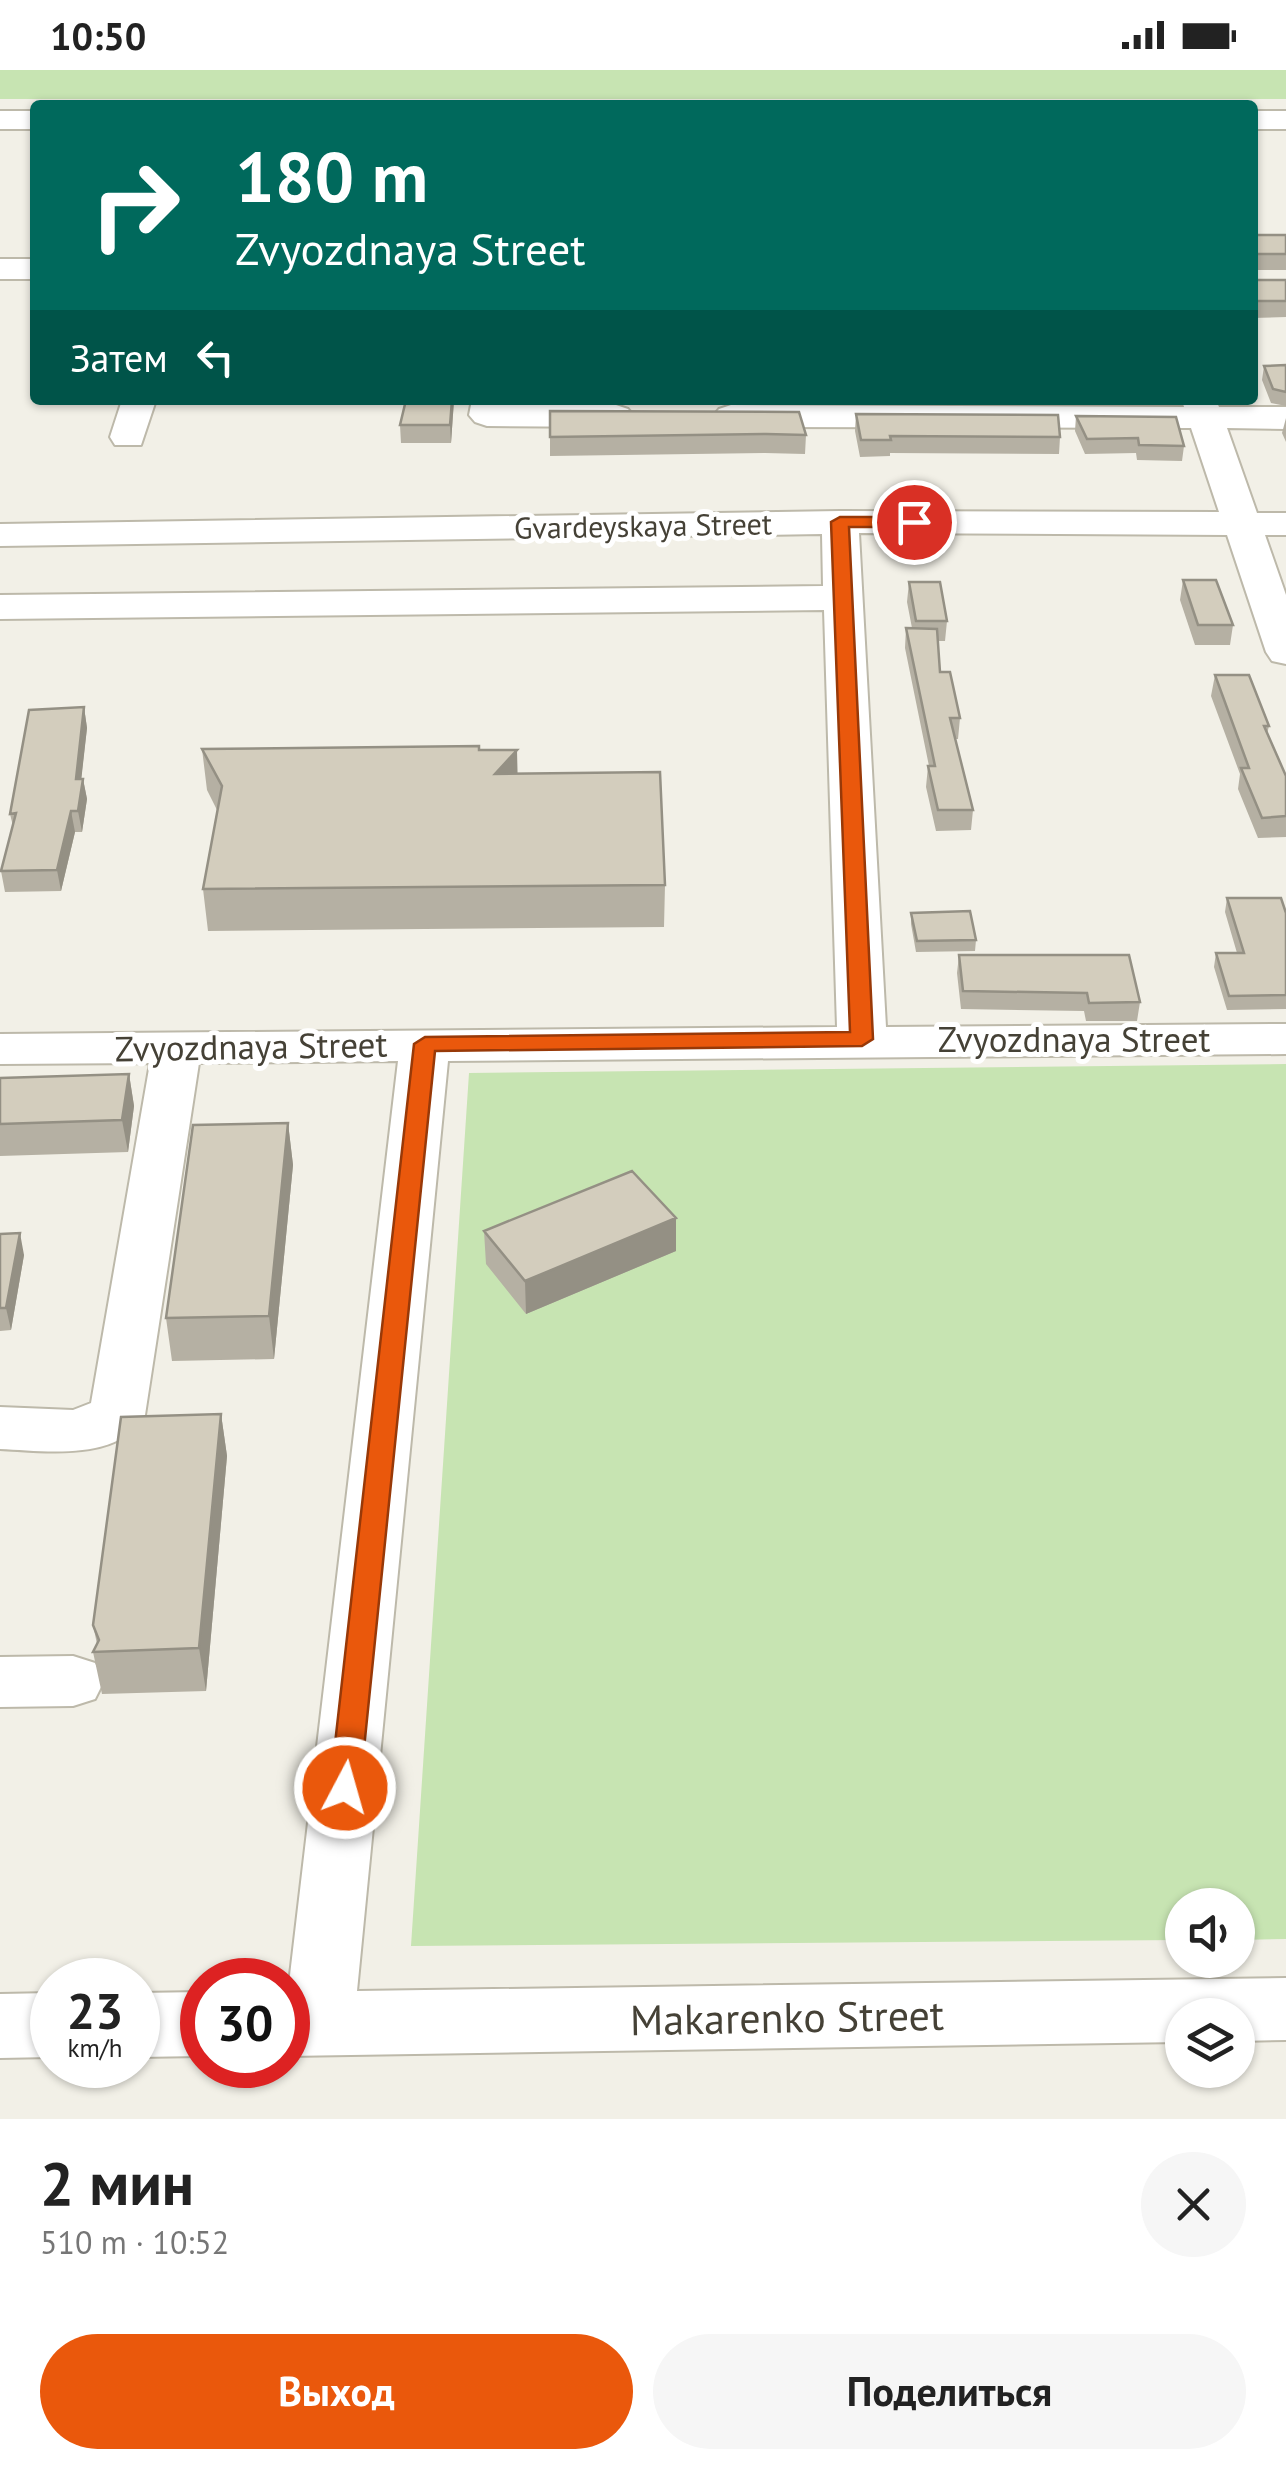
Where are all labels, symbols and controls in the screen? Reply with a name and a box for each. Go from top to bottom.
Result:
text: 10:50 [50,11,146,60]
text: 180 m [235,131,428,221]
icon: right [70,140,200,270]
text: Zvyozdnaya Street [235,219,586,277]
icon: left [188,330,243,385]
text: Затем [70,333,168,382]
pin [872,480,957,565]
icon: arrive [887,495,942,550]
street label: Gvardeyskaya Street [514,503,772,547]
street label: Zvyozdnaya Street [938,1016,1210,1062]
street label: Zvyozdnaya Street [114,1021,388,1071]
position arrow [293,1736,397,1840]
map controls [1165,1888,1255,2088]
button: sound [1165,1888,1255,1978]
speed limit sign: 30 [180,1958,310,2088]
text: 23 [67,1978,123,2043]
street label: Makarenko Street [629,1987,945,2047]
button: layers [1165,1998,1255,2088]
text: km/h [68,2032,122,2064]
text: 2 мин [40,2144,194,2222]
button: close [1141,2152,1246,2257]
text: 510 m · 10:52 [40,2221,229,2263]
button: Выход [40,2334,633,2449]
button: Поделиться [653,2334,1246,2449]

